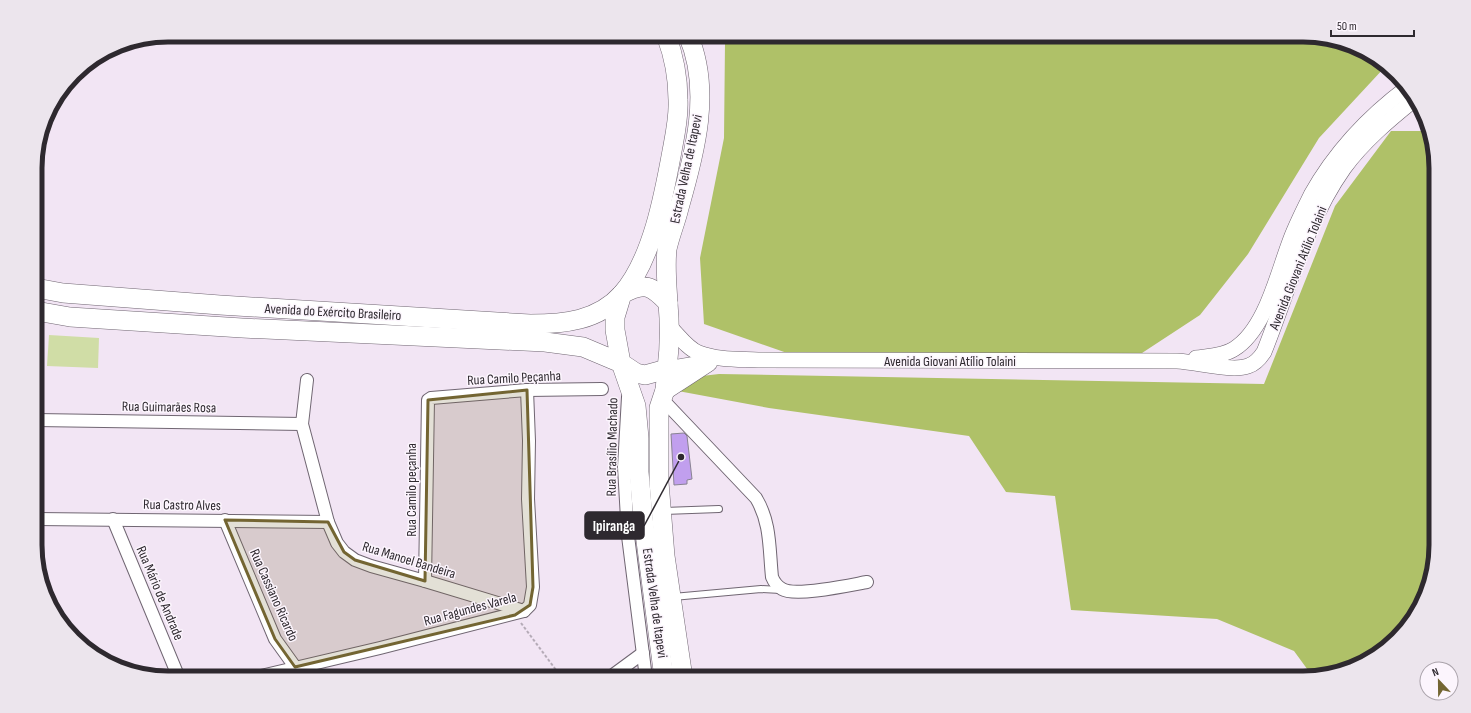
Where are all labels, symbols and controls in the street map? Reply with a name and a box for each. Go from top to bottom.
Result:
scale bar [1331,12,1414,38]
text: 50 m [1337,19,1357,34]
street label: Estrada Velha de Itapevi [666,113,706,225]
street label: Avenida Giovani Atílio Tolaini [1265,204,1331,333]
street label: Avenida do Exército Brasileiro [263,300,402,324]
street label: Avenida Giovani Atílio Tolaini [883,353,1016,370]
street label: Rua Camilo Peçanha [467,367,561,389]
street label: Rua Brasílio Machado [603,397,621,497]
street label: Rua Guimarães Rosa [122,398,216,416]
street label: Rua Camilo peçanha [403,443,420,537]
street label: Rua Castro Alves [143,496,221,514]
callout: Ipiranga [585,512,644,539]
text: Ipiranga [593,517,635,536]
street label: Rua Manoel Bandeira [360,538,458,582]
street label: Rua Mário de Andrade [132,543,188,643]
street label: Rua Cassiano Ricardo [246,546,302,644]
street label: Estrada Velha de Itapevi [639,547,671,659]
street label: Rua Fagundes Varela [422,588,518,630]
north arrow [1419,661,1459,701]
text: N [1430,665,1441,679]

